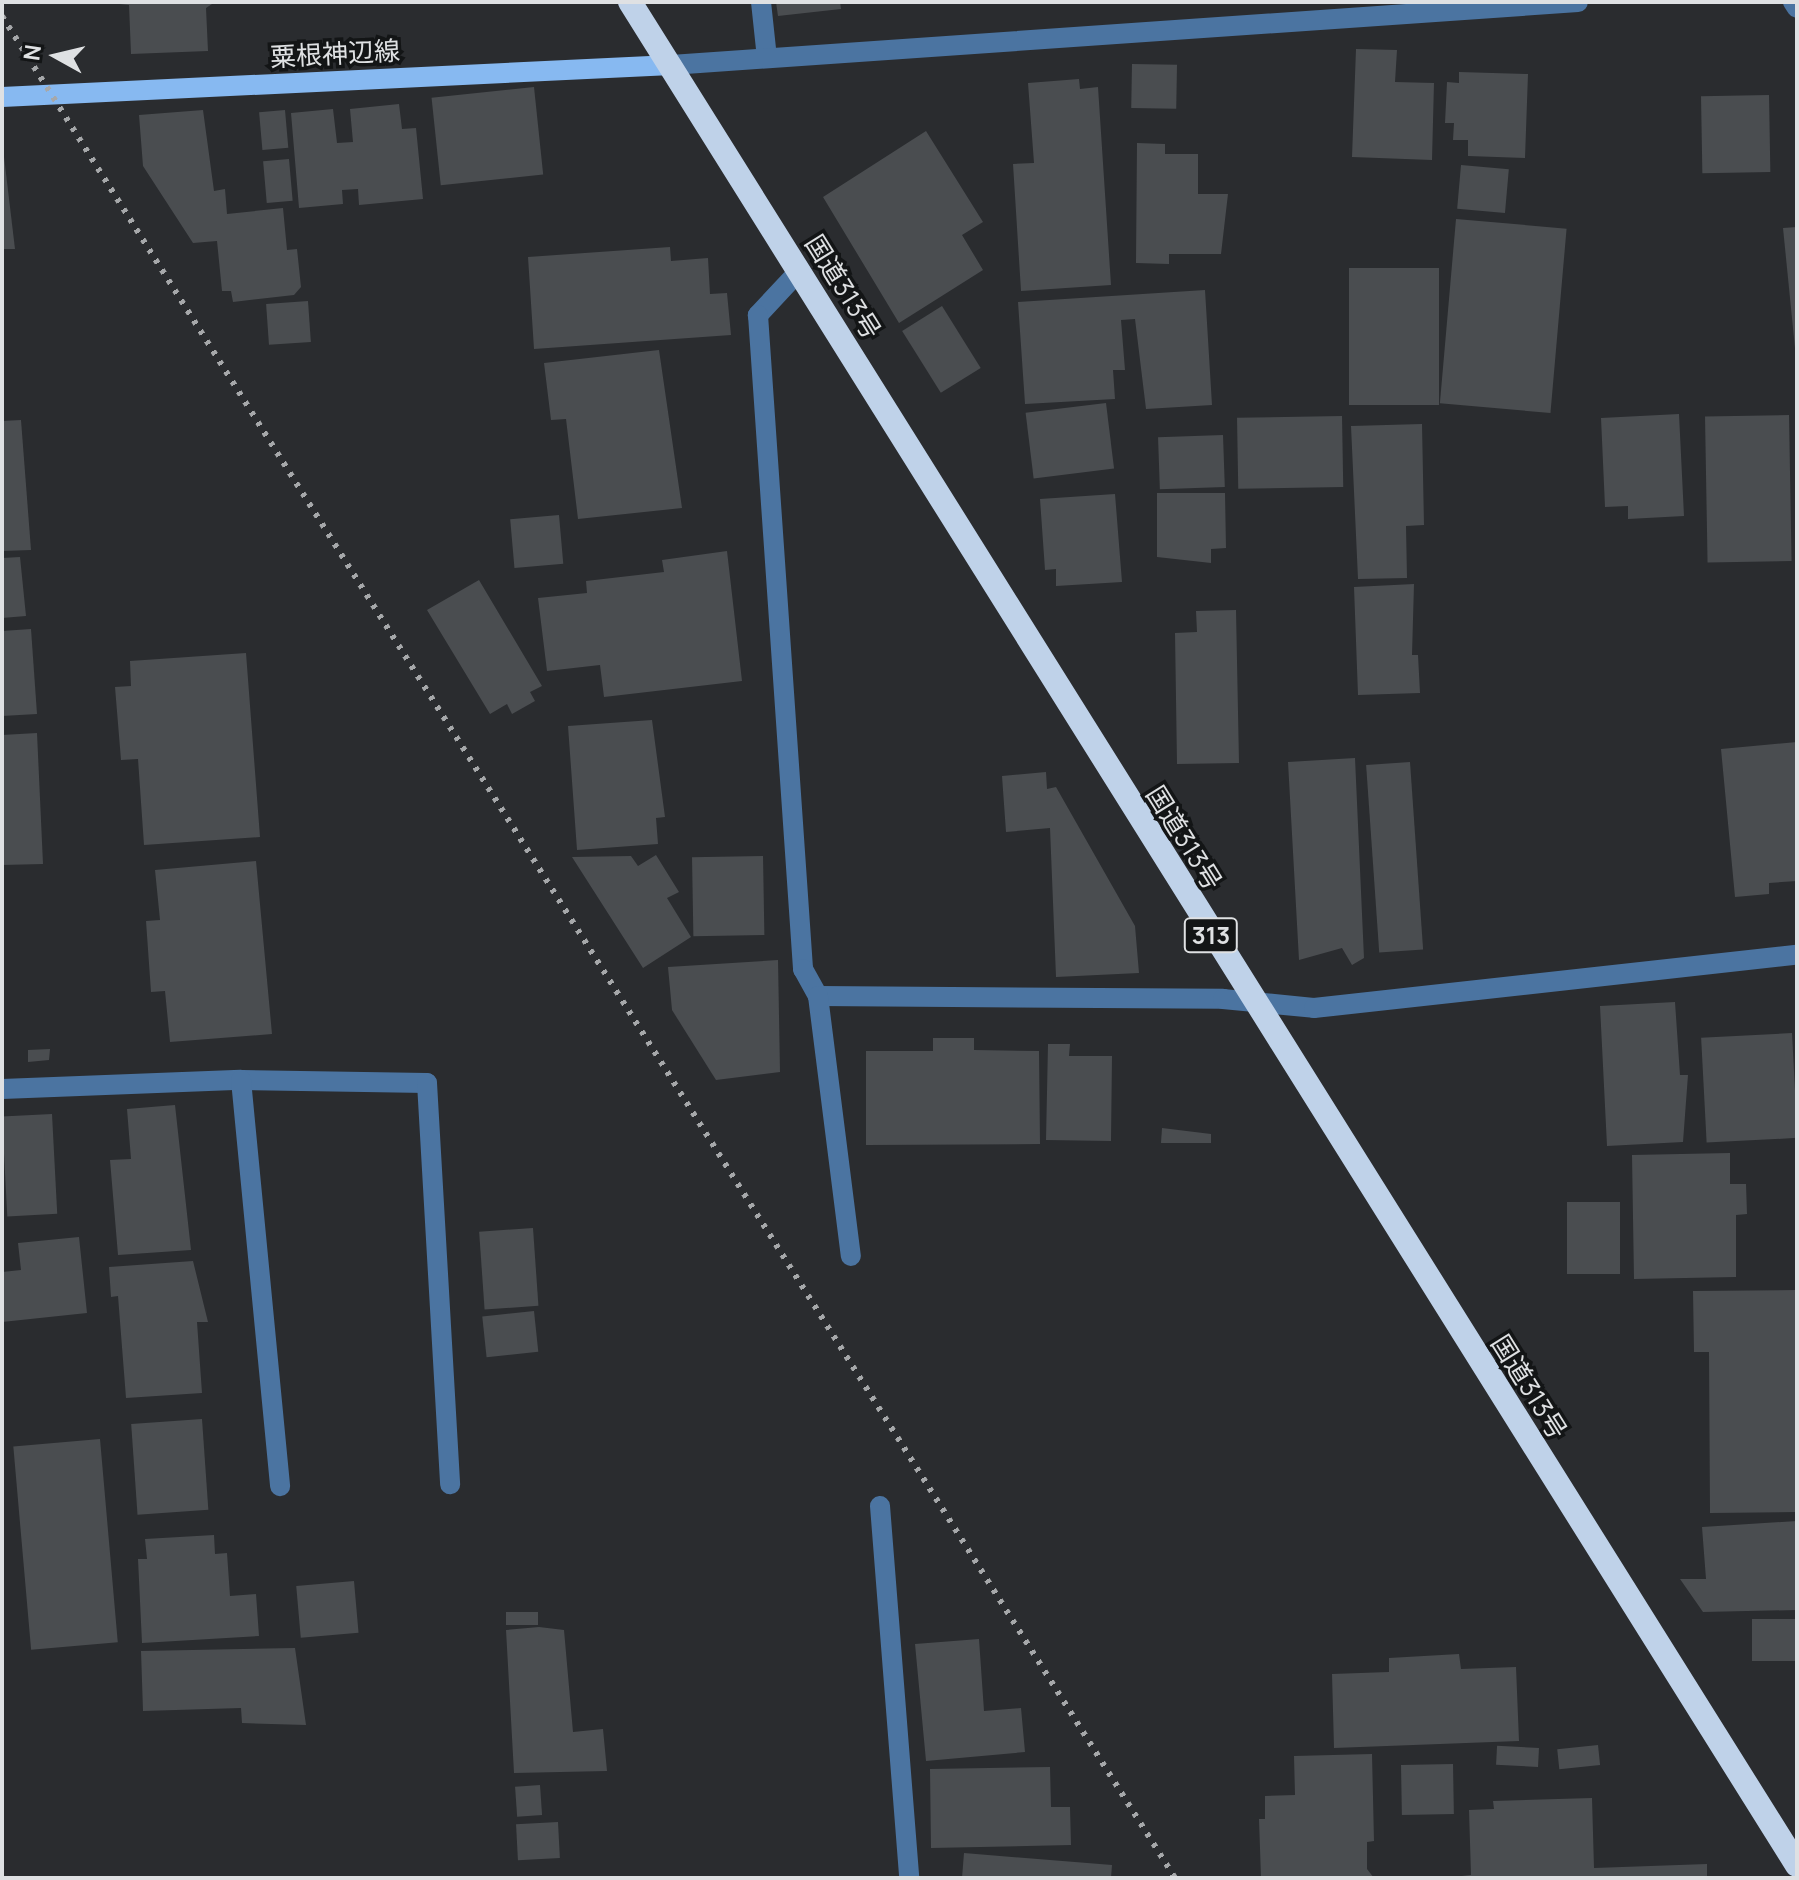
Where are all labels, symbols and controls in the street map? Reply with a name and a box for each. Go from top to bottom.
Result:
north arrow [16,16,96,96]
street label: 粟根神辺線 [269,35,401,73]
text: N [16,43,48,63]
street label: 国道313号 [799,229,887,345]
street label: 国道313号 [1140,780,1228,896]
road number: 313 [1183,915,1239,955]
street label: 国道313号 [1485,1329,1573,1445]

